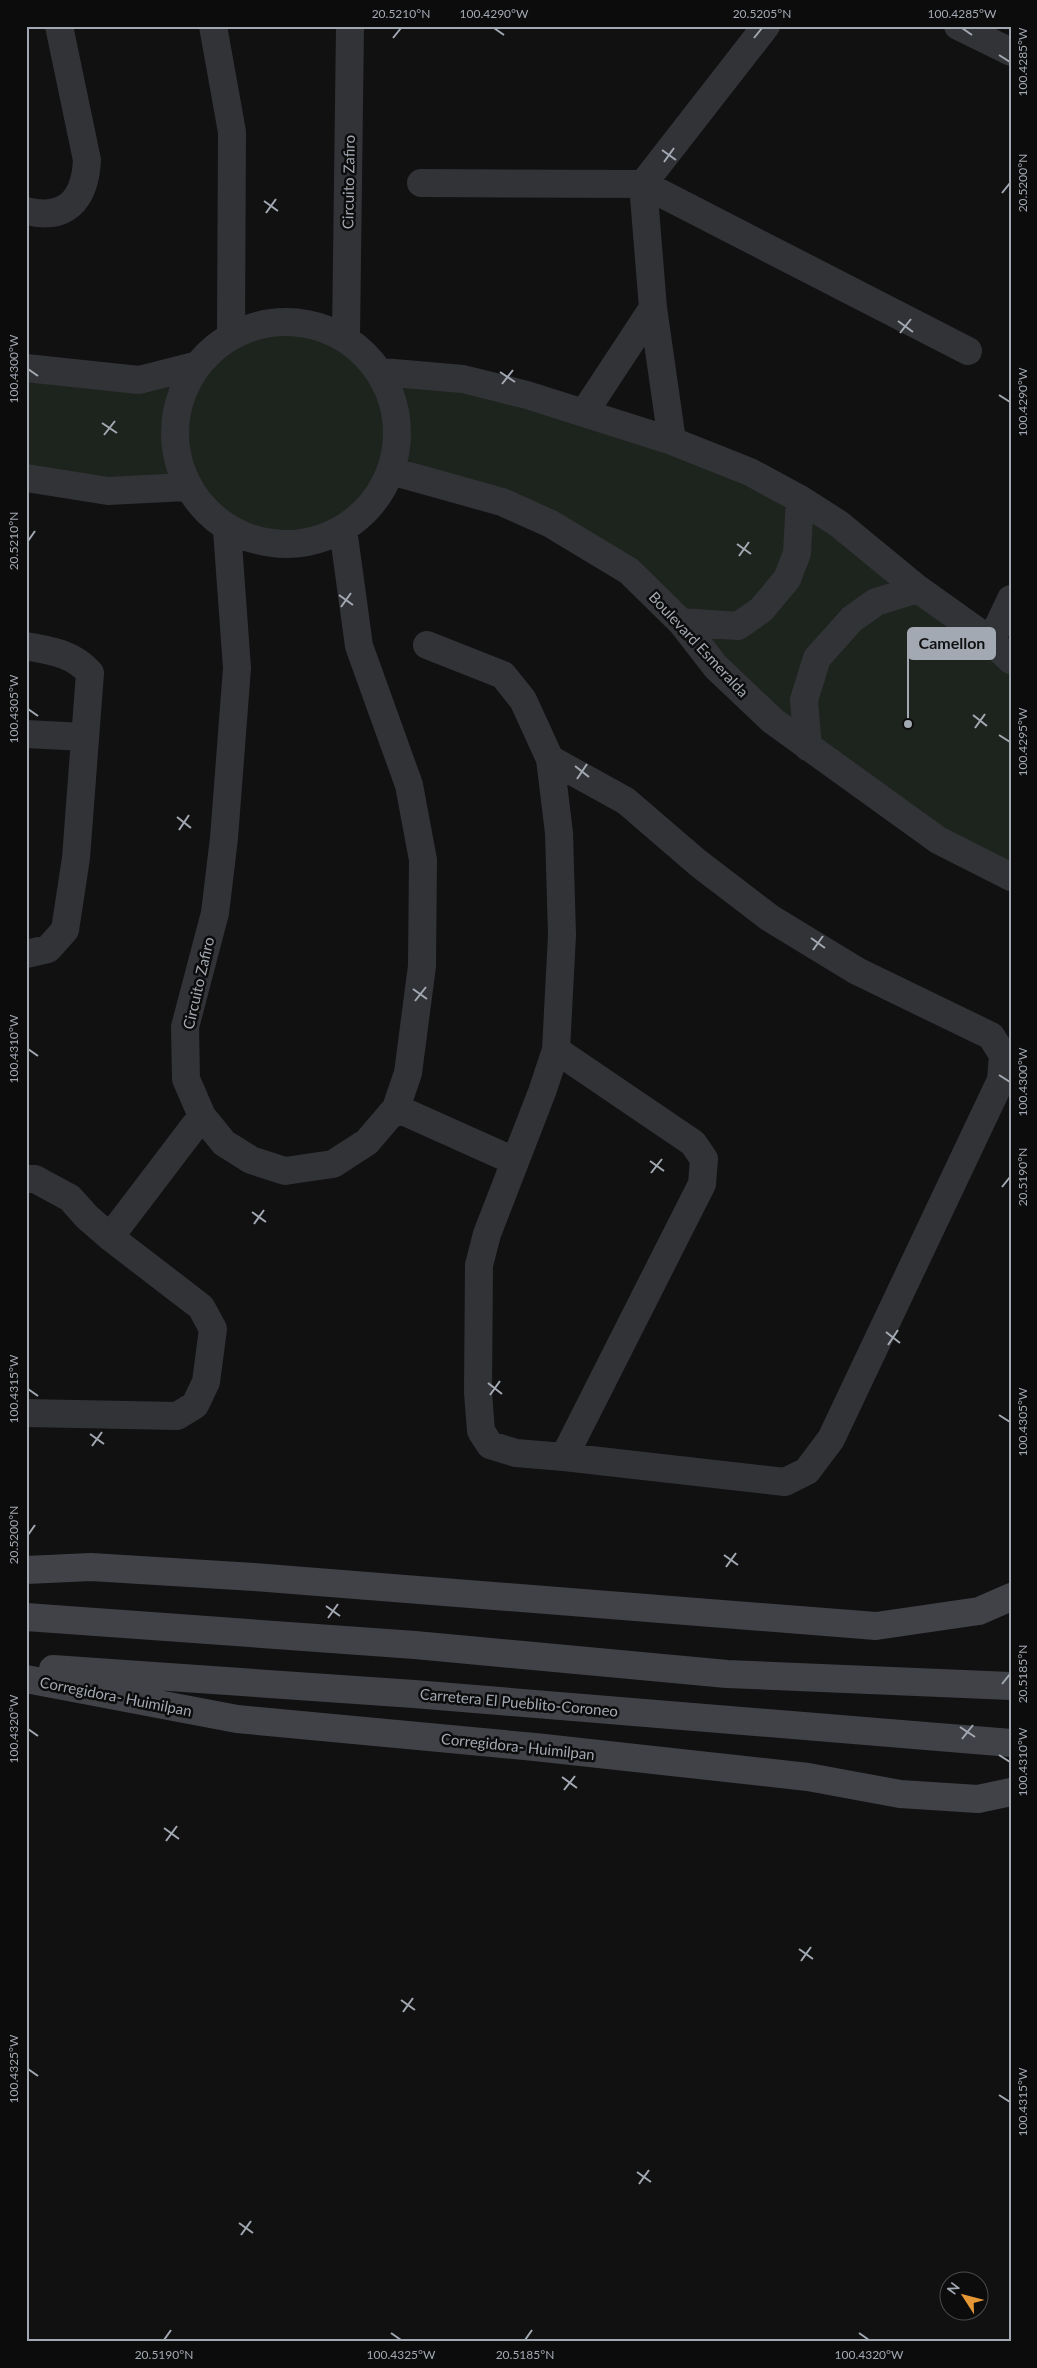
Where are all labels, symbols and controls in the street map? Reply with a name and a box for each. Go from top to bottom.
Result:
text: 20.5210°N [372,6,430,21]
text: 100.4290°W [460,6,529,21]
text: 20.5205°N [733,6,791,21]
text: 100.4285°W [928,6,997,21]
text: 100.4285°W [1015,27,1030,96]
street label: Circuito Zafiro [338,135,358,229]
text: 20.5200°N [1015,154,1030,212]
text: 100.4300°W [6,334,21,403]
text: 100.4290°W [1015,367,1030,436]
text: 20.5210°N [6,512,21,570]
street label: Boulevard Esmeralda [645,588,753,700]
callout: Camellon [908,628,995,659]
text: Camellon [919,633,985,652]
text: 100.4305°W [6,674,21,743]
text: 100.4295°W [1015,707,1030,776]
street label: Circuito Zafiro [179,935,217,1031]
text: 100.4310°W [6,1014,21,1083]
text: 100.4300°W [1015,1047,1030,1116]
text: 20.5190°N [1015,1148,1030,1206]
text: 100.4315°W [6,1354,21,1423]
text: 100.4305°W [1015,1387,1030,1456]
text: 20.5200°N [6,1506,21,1564]
text: 20.5185°N [1015,1645,1030,1703]
street label: Corregidora- Huimilpan [38,1672,194,1720]
street label: Carretera El Pueblito-Coroneo [419,1684,619,1720]
text: 100.4320°W [6,1694,21,1763]
text: 100.4310°W [1015,1727,1030,1796]
street label: Corregidora- Huimilpan [440,1729,596,1763]
text: 100.4325°W [6,2034,21,2103]
text: 100.4315°W [1015,2067,1030,2136]
north arrow [940,2270,990,2320]
text: N [943,2279,963,2297]
text: 20.5190°N [135,2347,193,2362]
text: 100.4325°W [367,2347,436,2362]
text: 20.5185°N [496,2347,554,2362]
text: 100.4320°W [835,2347,904,2362]

